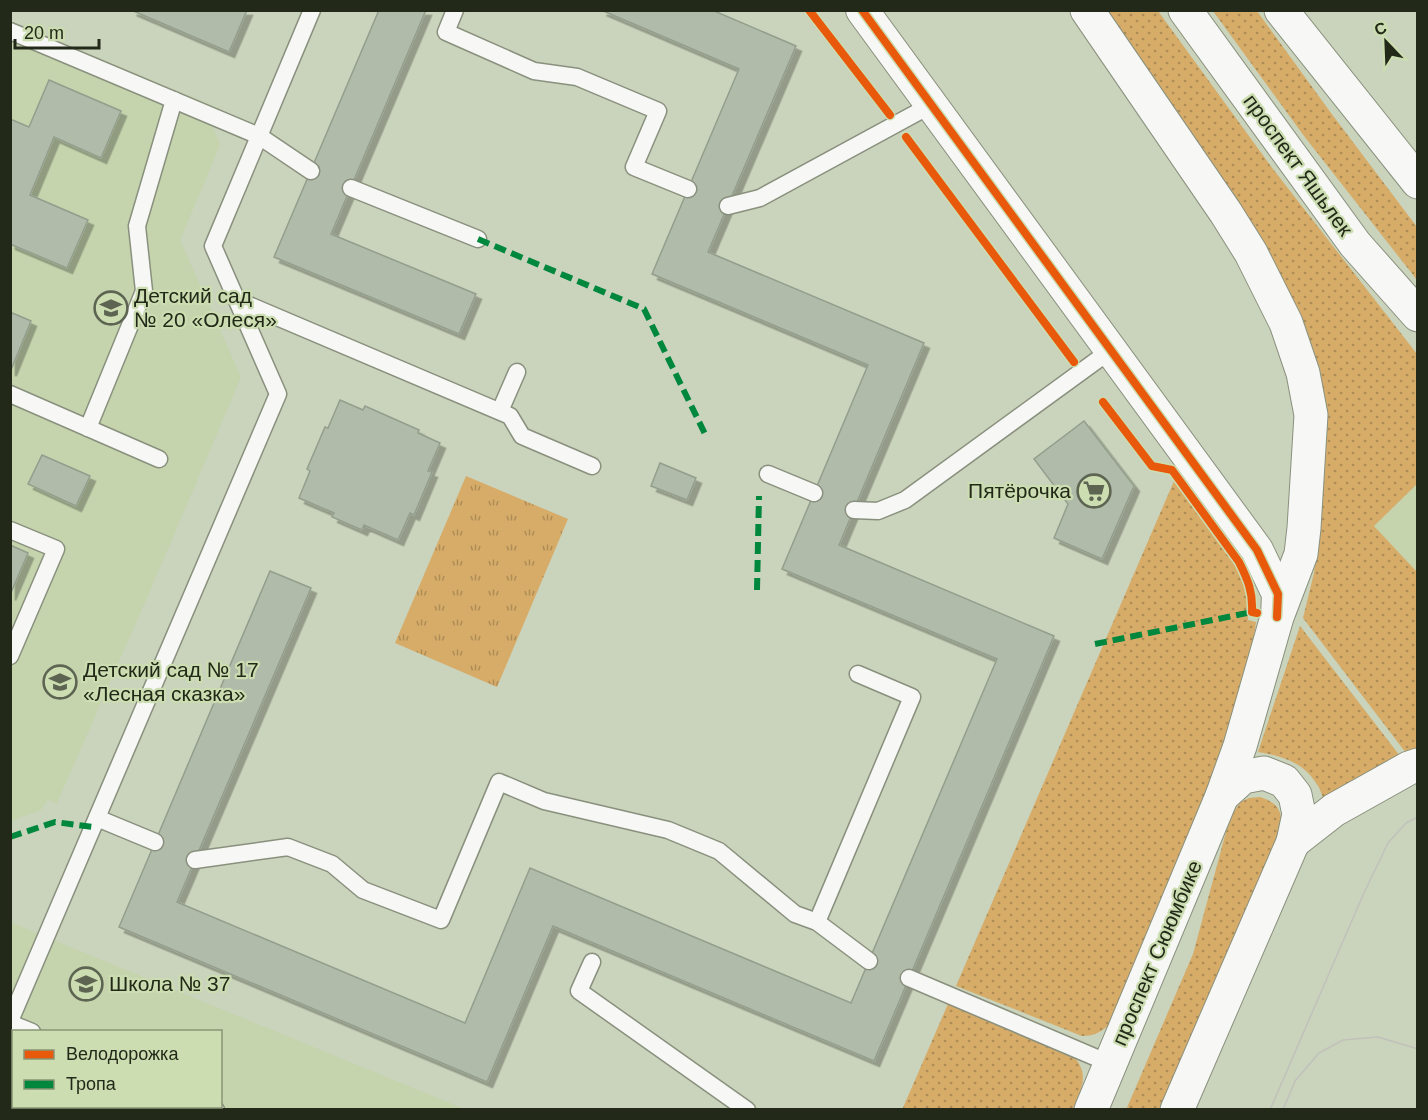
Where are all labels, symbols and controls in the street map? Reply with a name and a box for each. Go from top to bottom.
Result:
scale bar [15,12,99,50]
north arrow [1356,12,1416,72]
text: С [1372,18,1389,39]
text: 20 m [24,23,64,43]
street label: проспект Яшьлек [1239,89,1358,241]
place label: Детский сад № 20 «Олеся» [134,284,277,331]
school or university icon: Детский сад № 20 «Олеся» [93,290,129,326]
supermarket icon: Пятёрочка [1076,473,1112,509]
place label: Пятёрочка [968,479,1071,502]
place label: Детский сад № 17 «Лесная сказка» [83,658,259,705]
school or university icon: Детский сад № 17 «Лесная сказка» [42,664,78,700]
street label: проспект Сююмбике [1107,857,1206,1049]
school or university icon: Школа № 37 [68,966,104,1002]
place label: Школа № 37 [109,972,230,995]
legend [12,1030,222,1108]
text: Велодорожка [66,1044,179,1064]
text: Тропа [66,1074,117,1094]

